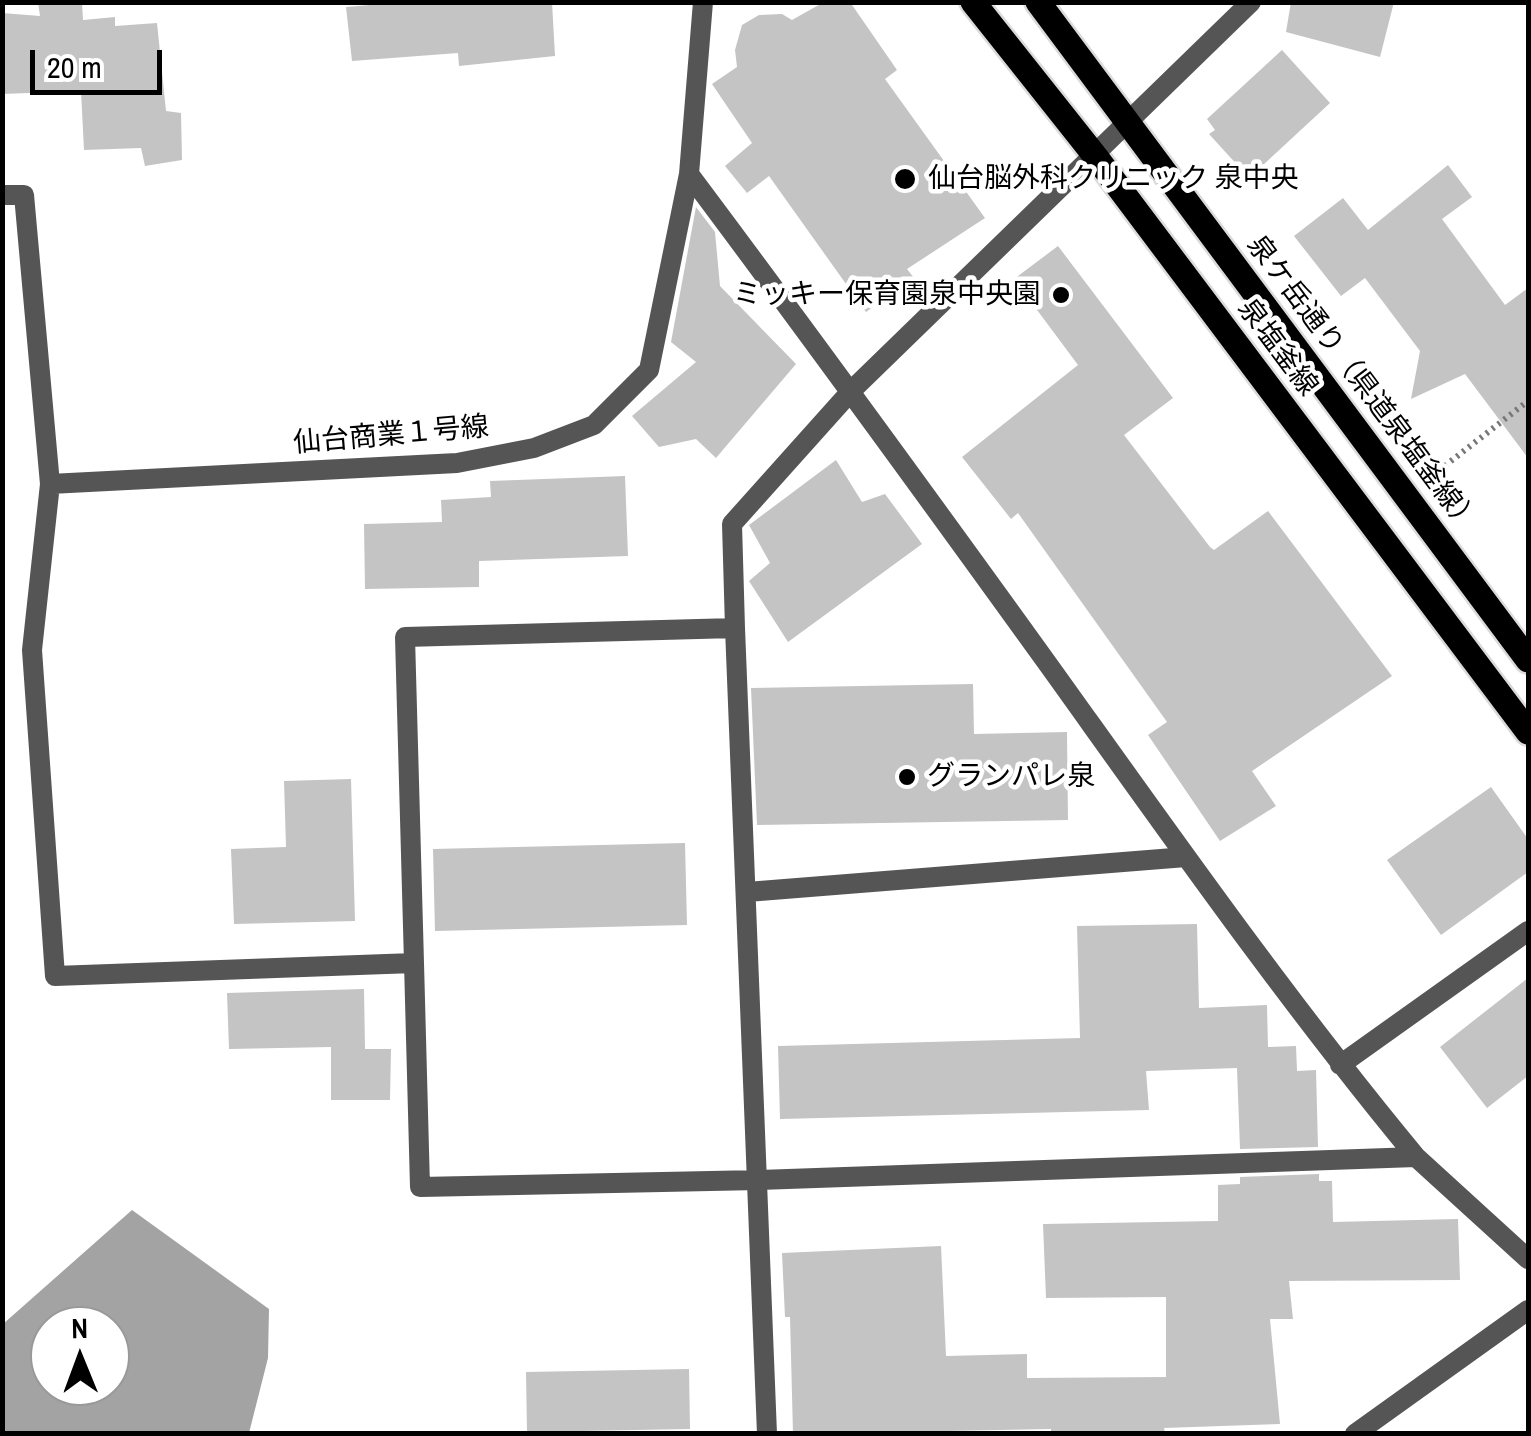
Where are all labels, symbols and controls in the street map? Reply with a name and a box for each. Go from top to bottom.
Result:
scale bar [35,30,168,92]
text: 20 m [47,47,102,87]
place label: 仙台脳外科クリニック 泉中央 [928,162,1298,196]
marker: 仙台脳外科クリニック 泉中央 [892,166,918,192]
street label: 泉ケ岳通り（県道泉塩釜線） [1239,230,1485,540]
place label: ミッキー保育園泉中央園 [733,278,1041,312]
marker: ミッキー保育園泉中央園 [1050,284,1072,306]
street label: 泉塩釜線 [1230,293,1324,403]
street label: 仙台商業１号線 [292,411,490,461]
place label: グランパレ泉 [927,760,1095,794]
marker: グランパレ泉 [896,766,918,788]
north arrow [30,1306,130,1406]
text: N [71,1309,88,1347]

